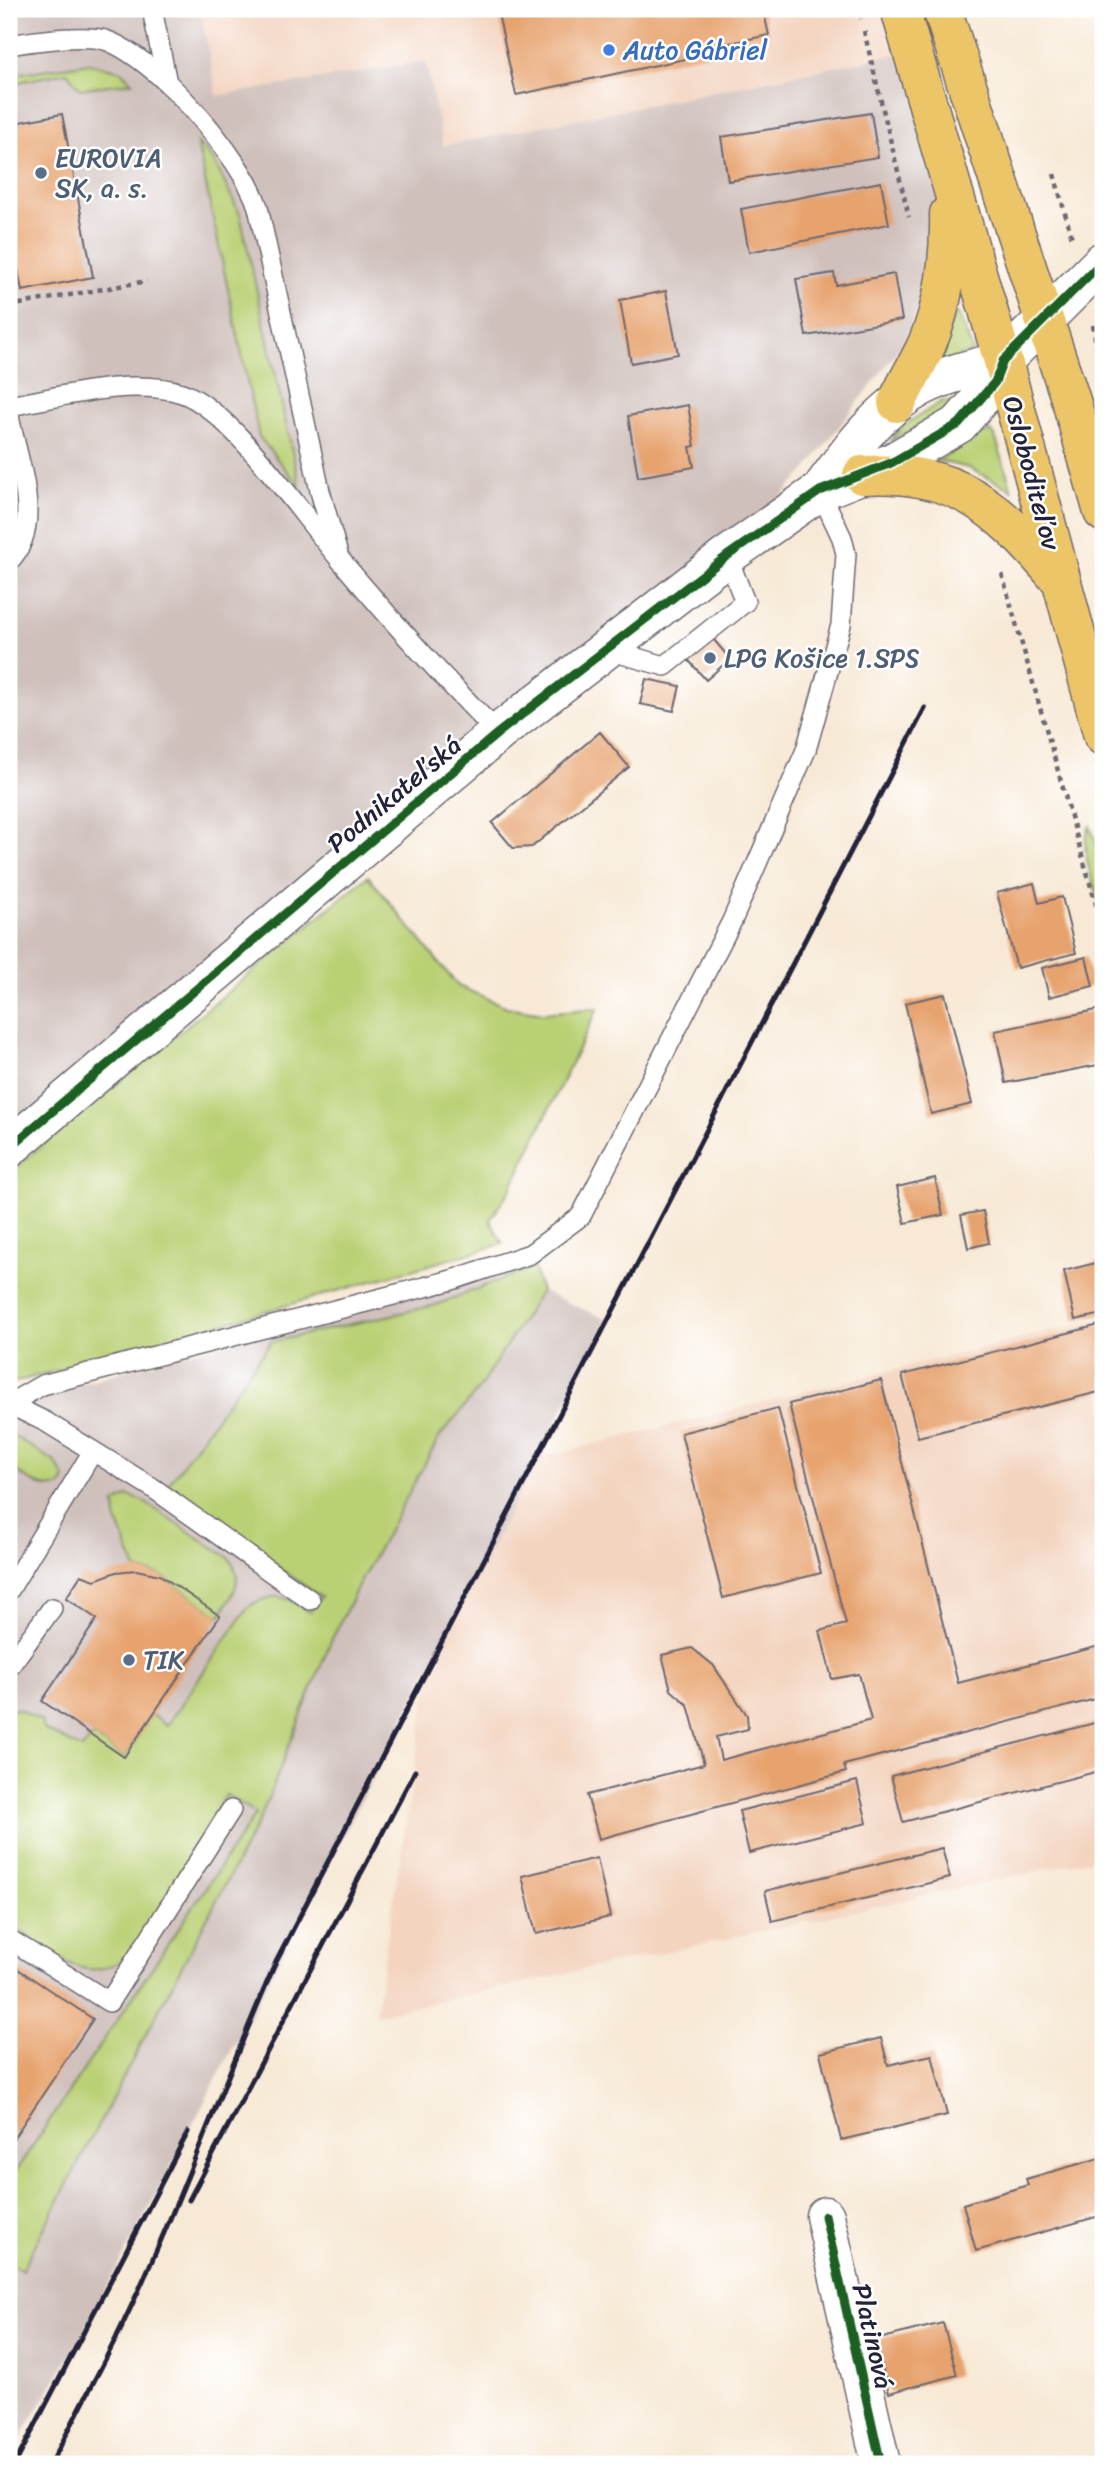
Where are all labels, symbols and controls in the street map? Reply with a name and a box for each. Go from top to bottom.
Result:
place label: Auto Gábriel [622,27,768,73]
marker: Auto Gábriel [601,42,617,58]
place label: EUROVIA SK, a. s. [55,135,162,211]
marker: EUROVIA SK, a. s. [33,165,49,181]
street label: Osloboditeľov [989,391,1075,556]
place label: LPG Košice 1.SPS [724,635,919,681]
marker: LPG Košice 1.SPS [702,650,718,666]
street label: Podnikateľská [316,723,472,865]
place label: TIK [143,1637,185,1683]
marker: TIK [121,1652,137,1668]
street label: Platinová [839,2279,907,2393]

